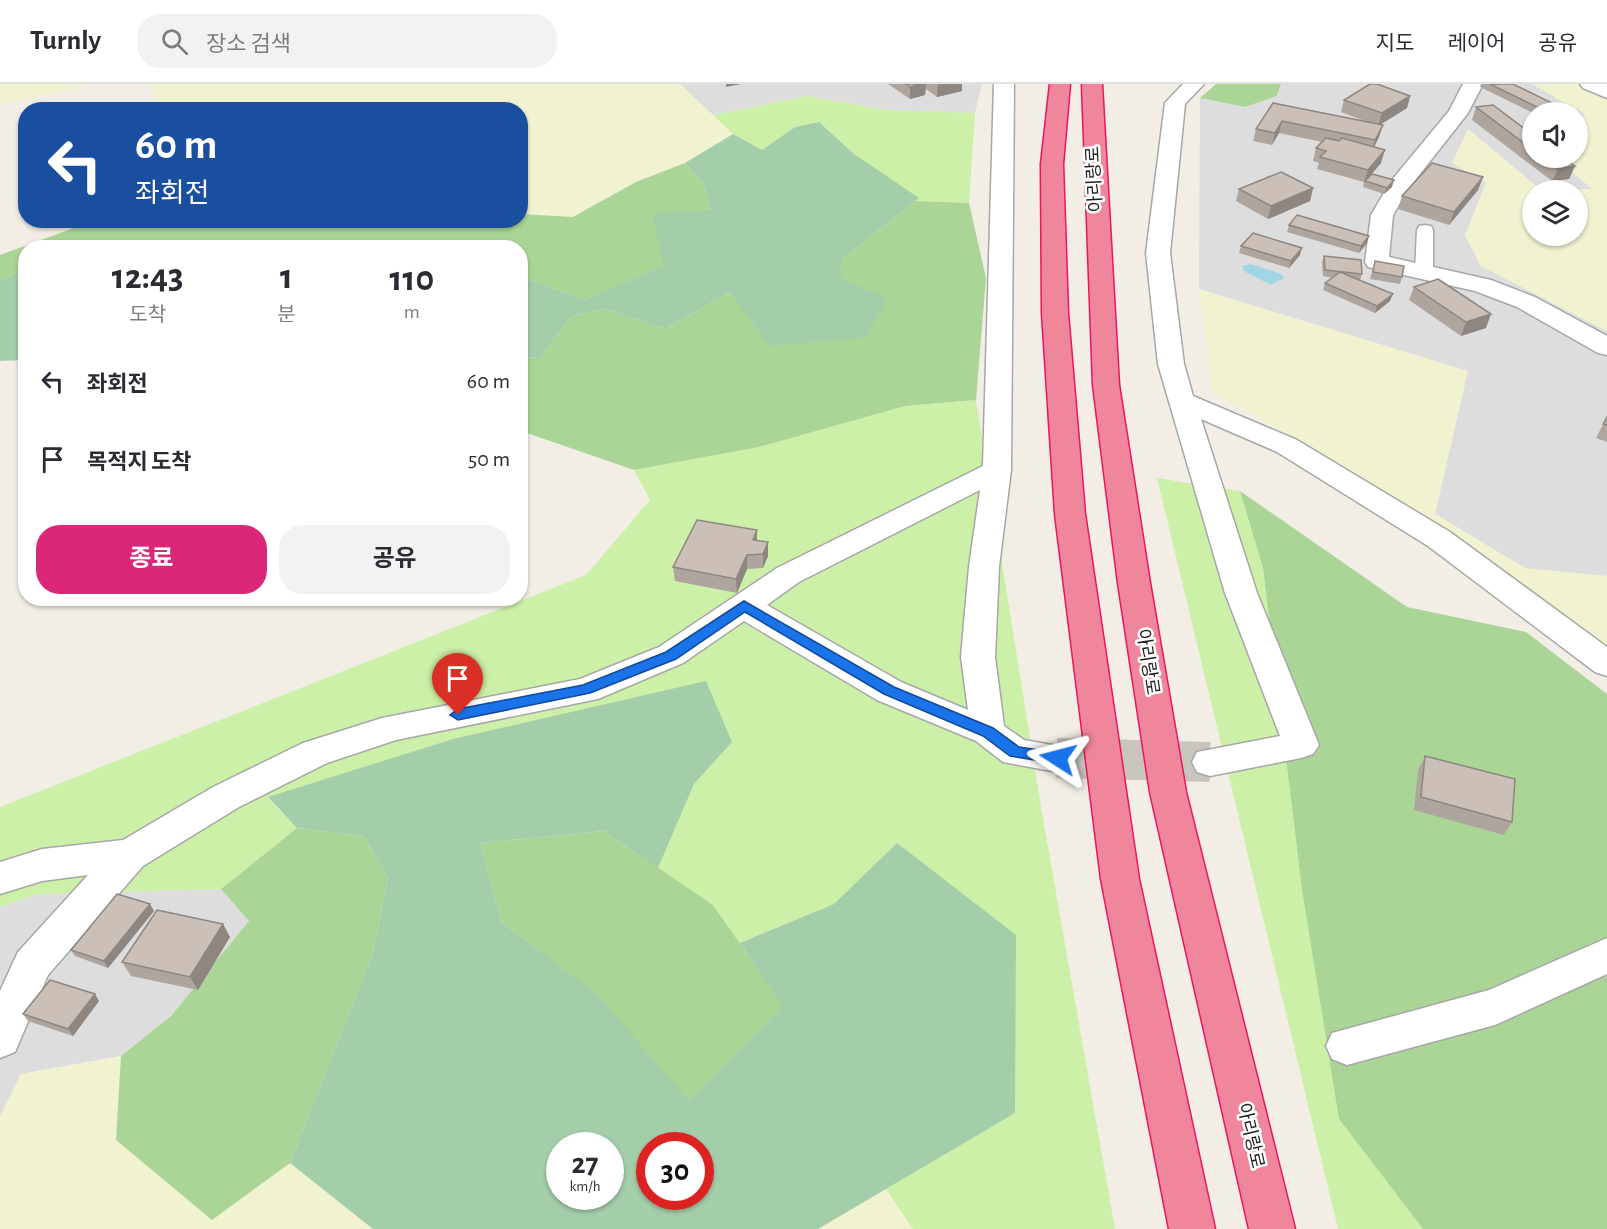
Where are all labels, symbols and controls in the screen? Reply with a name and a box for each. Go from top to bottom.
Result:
search box [137,14,557,68]
icon: search [158,25,191,58]
text: Turnly [30,27,101,55]
text: 장소 검색 [206,33,291,55]
text: 지도 [1376,33,1414,54]
text: 레이어 [1447,33,1505,54]
text: 공유 [1538,33,1577,54]
map controls [1522,102,1588,246]
button: sound [1522,102,1588,168]
text: 60 m [135,124,217,166]
icon: left [36,126,114,204]
street label: 아리랑로 [1082,145,1106,213]
text: 좌회전 [135,180,210,207]
button: layers [1522,180,1588,246]
text: 12:43 [112,259,184,295]
text: 1 [280,259,293,295]
text: 110 [390,261,434,297]
text: m [404,302,420,322]
text: 도착 [129,305,166,325]
text: 분 [277,305,296,325]
icon: left [36,365,69,398]
text: 60 m [467,370,510,392]
text: 좌회전 [87,373,148,395]
icon: arrive [36,443,69,476]
text: 50 m [468,448,510,470]
text: 목적지 도착 [87,451,192,473]
button: 종료 [36,525,267,594]
button: 공유 [279,525,510,594]
street label: 아리랑로 [1133,628,1163,696]
pin [432,653,483,715]
icon: arrive [441,662,474,695]
position arrow [1026,726,1090,790]
street label: 아리랑로 [1234,1101,1268,1170]
speed limit sign: 30 [636,1132,714,1210]
text: 27 [571,1149,599,1179]
text: km/h [570,1179,600,1194]

